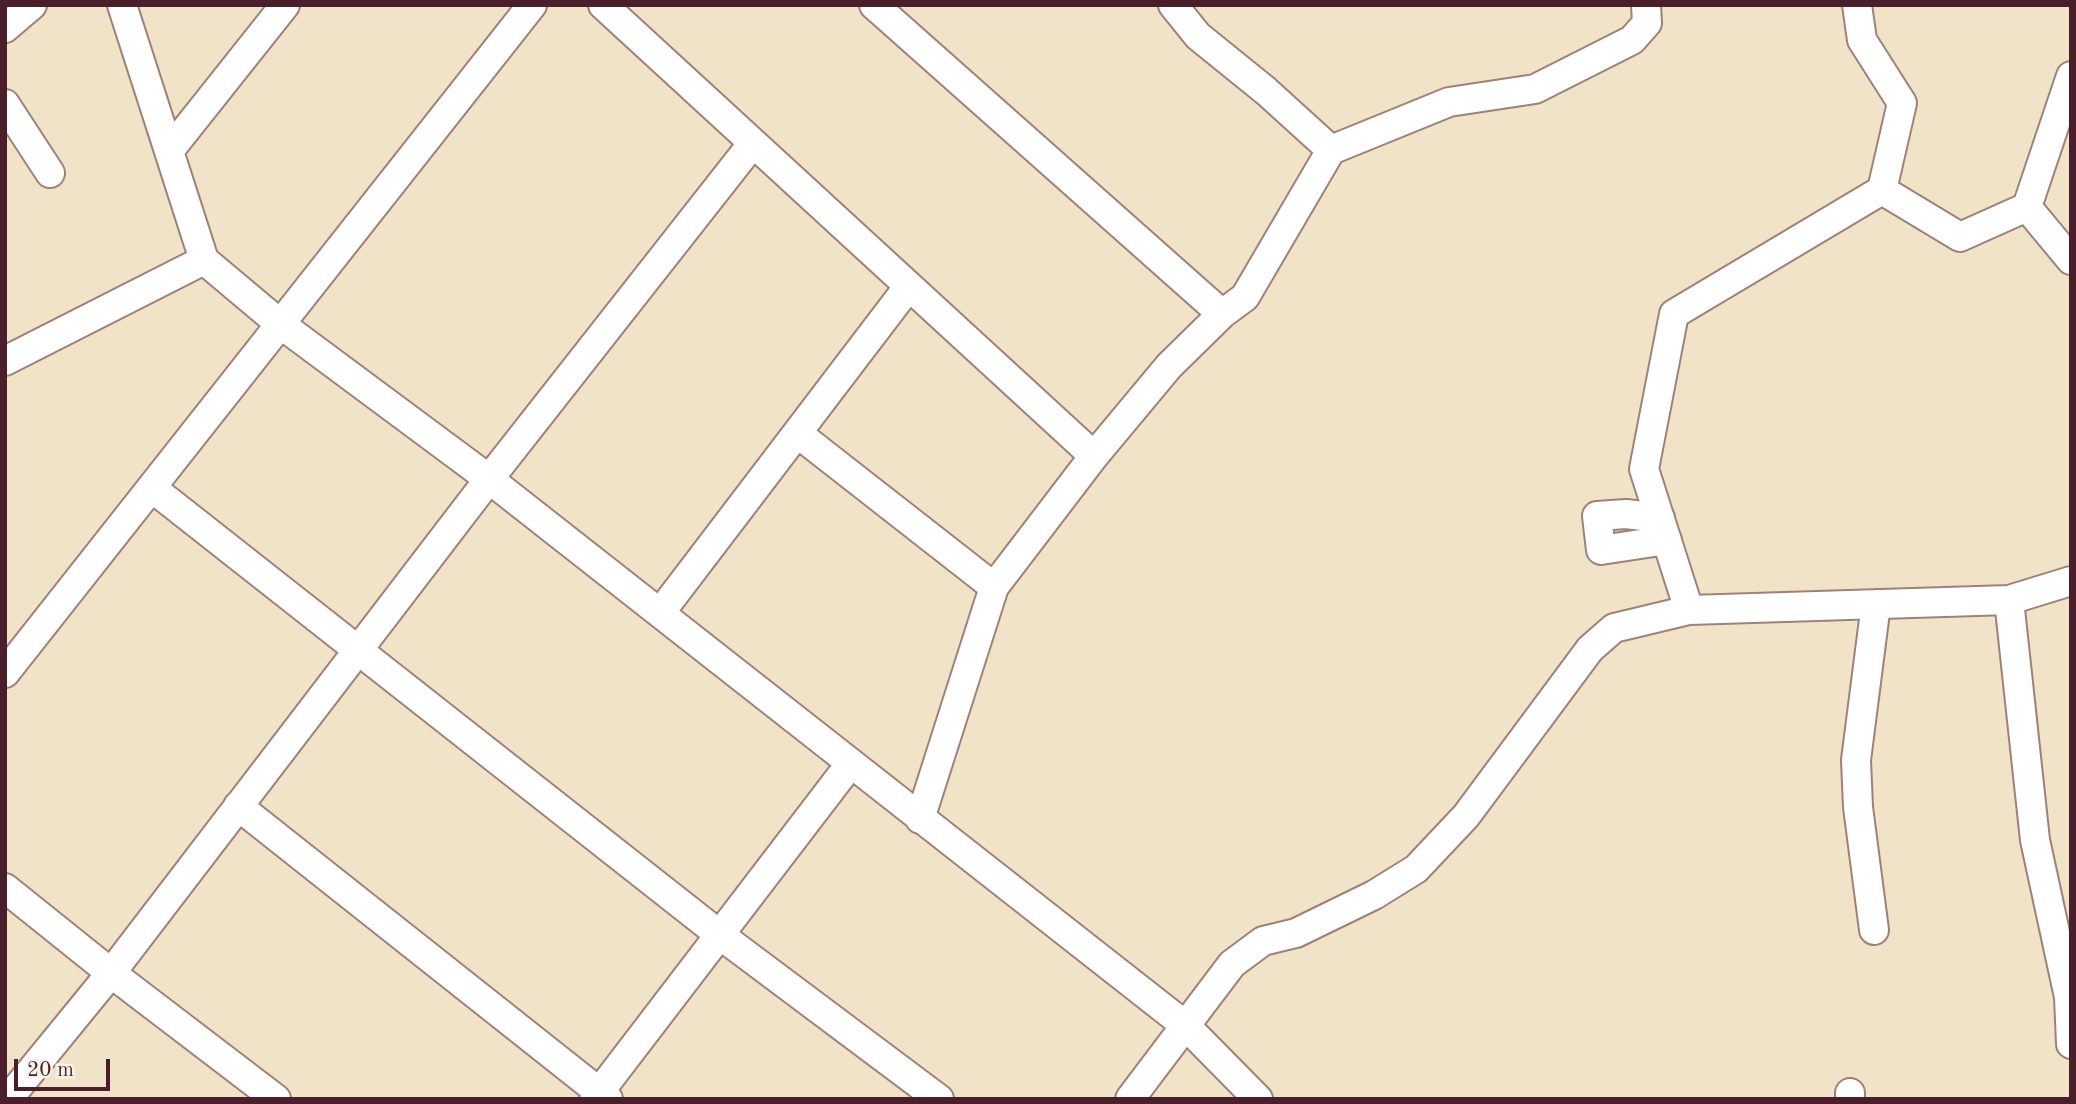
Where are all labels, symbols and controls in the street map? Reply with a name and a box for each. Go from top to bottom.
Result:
scale bar [18,1044,114,1088]
text: 20 m [27,1060,74,1081]

